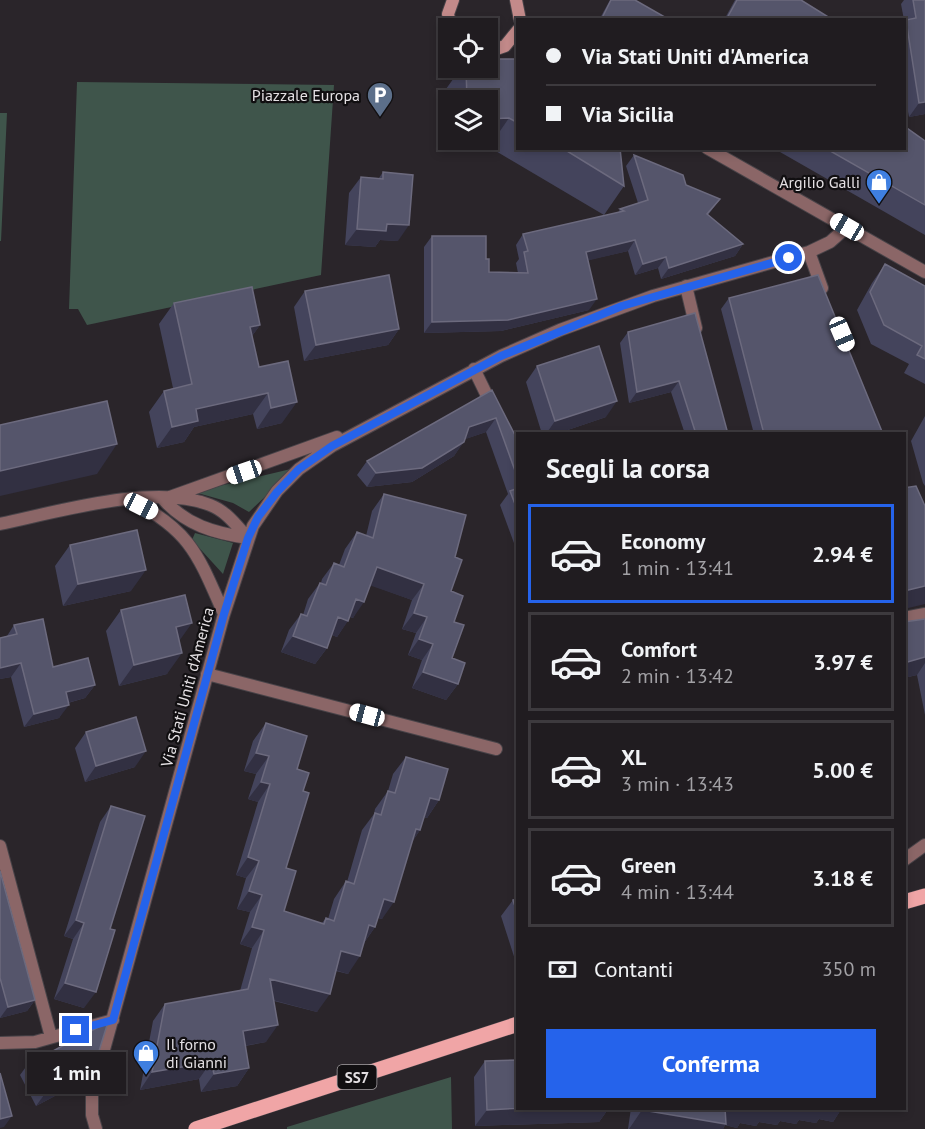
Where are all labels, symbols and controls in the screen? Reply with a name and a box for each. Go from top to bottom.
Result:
map controls [438,18,498,150]
button: locate [438,18,498,78]
text: Via Stati Uniti d'America [582,42,809,70]
parking icon: Piazzale Europa [365,80,395,118]
place label: Piazzale Europa [252,85,360,105]
button: layers [438,90,498,150]
text: Via Sicilia [582,100,674,128]
shop icon: Argilio Galli [864,167,894,205]
place label: Argilio Galli [779,172,860,192]
car [827,210,867,244]
route start [775,244,802,271]
car [827,314,857,354]
text: Scegli la corsa [546,451,710,485]
car [224,458,264,486]
car [121,490,161,522]
icon: car [549,527,603,581]
text: Economy [621,527,705,555]
text: 2.94 € [812,540,873,568]
text: 1 min · 13:41 [621,555,734,581]
street label: Via Stati Uniti d'America [156,605,218,770]
icon: car [549,635,603,689]
text: Comfort [621,635,697,663]
text: 3.97 € [813,648,873,676]
text: 2 min · 13:42 [621,663,734,689]
car [347,702,387,728]
icon: car [549,743,603,797]
text: XL [621,743,646,771]
text: 5.00 € [812,756,873,784]
text: 3 min · 13:43 [621,771,734,797]
icon: car [549,851,603,905]
text: Green [621,851,676,879]
text: 3.18 € [812,864,873,892]
text: 4 min · 13:44 [621,879,734,905]
icon: cash [546,953,579,986]
text: Contanti [594,955,673,983]
text: 350 m [822,956,876,982]
route end [62,1016,89,1043]
button: Conferma [546,1029,876,1098]
place label: Il forno di Gianni [166,1034,227,1072]
shop icon: Il forno di Gianni [131,1038,161,1076]
callout: 1 min [26,1051,125,1093]
text: 1 min [52,1060,101,1086]
road number: SS7 [338,1065,376,1089]

